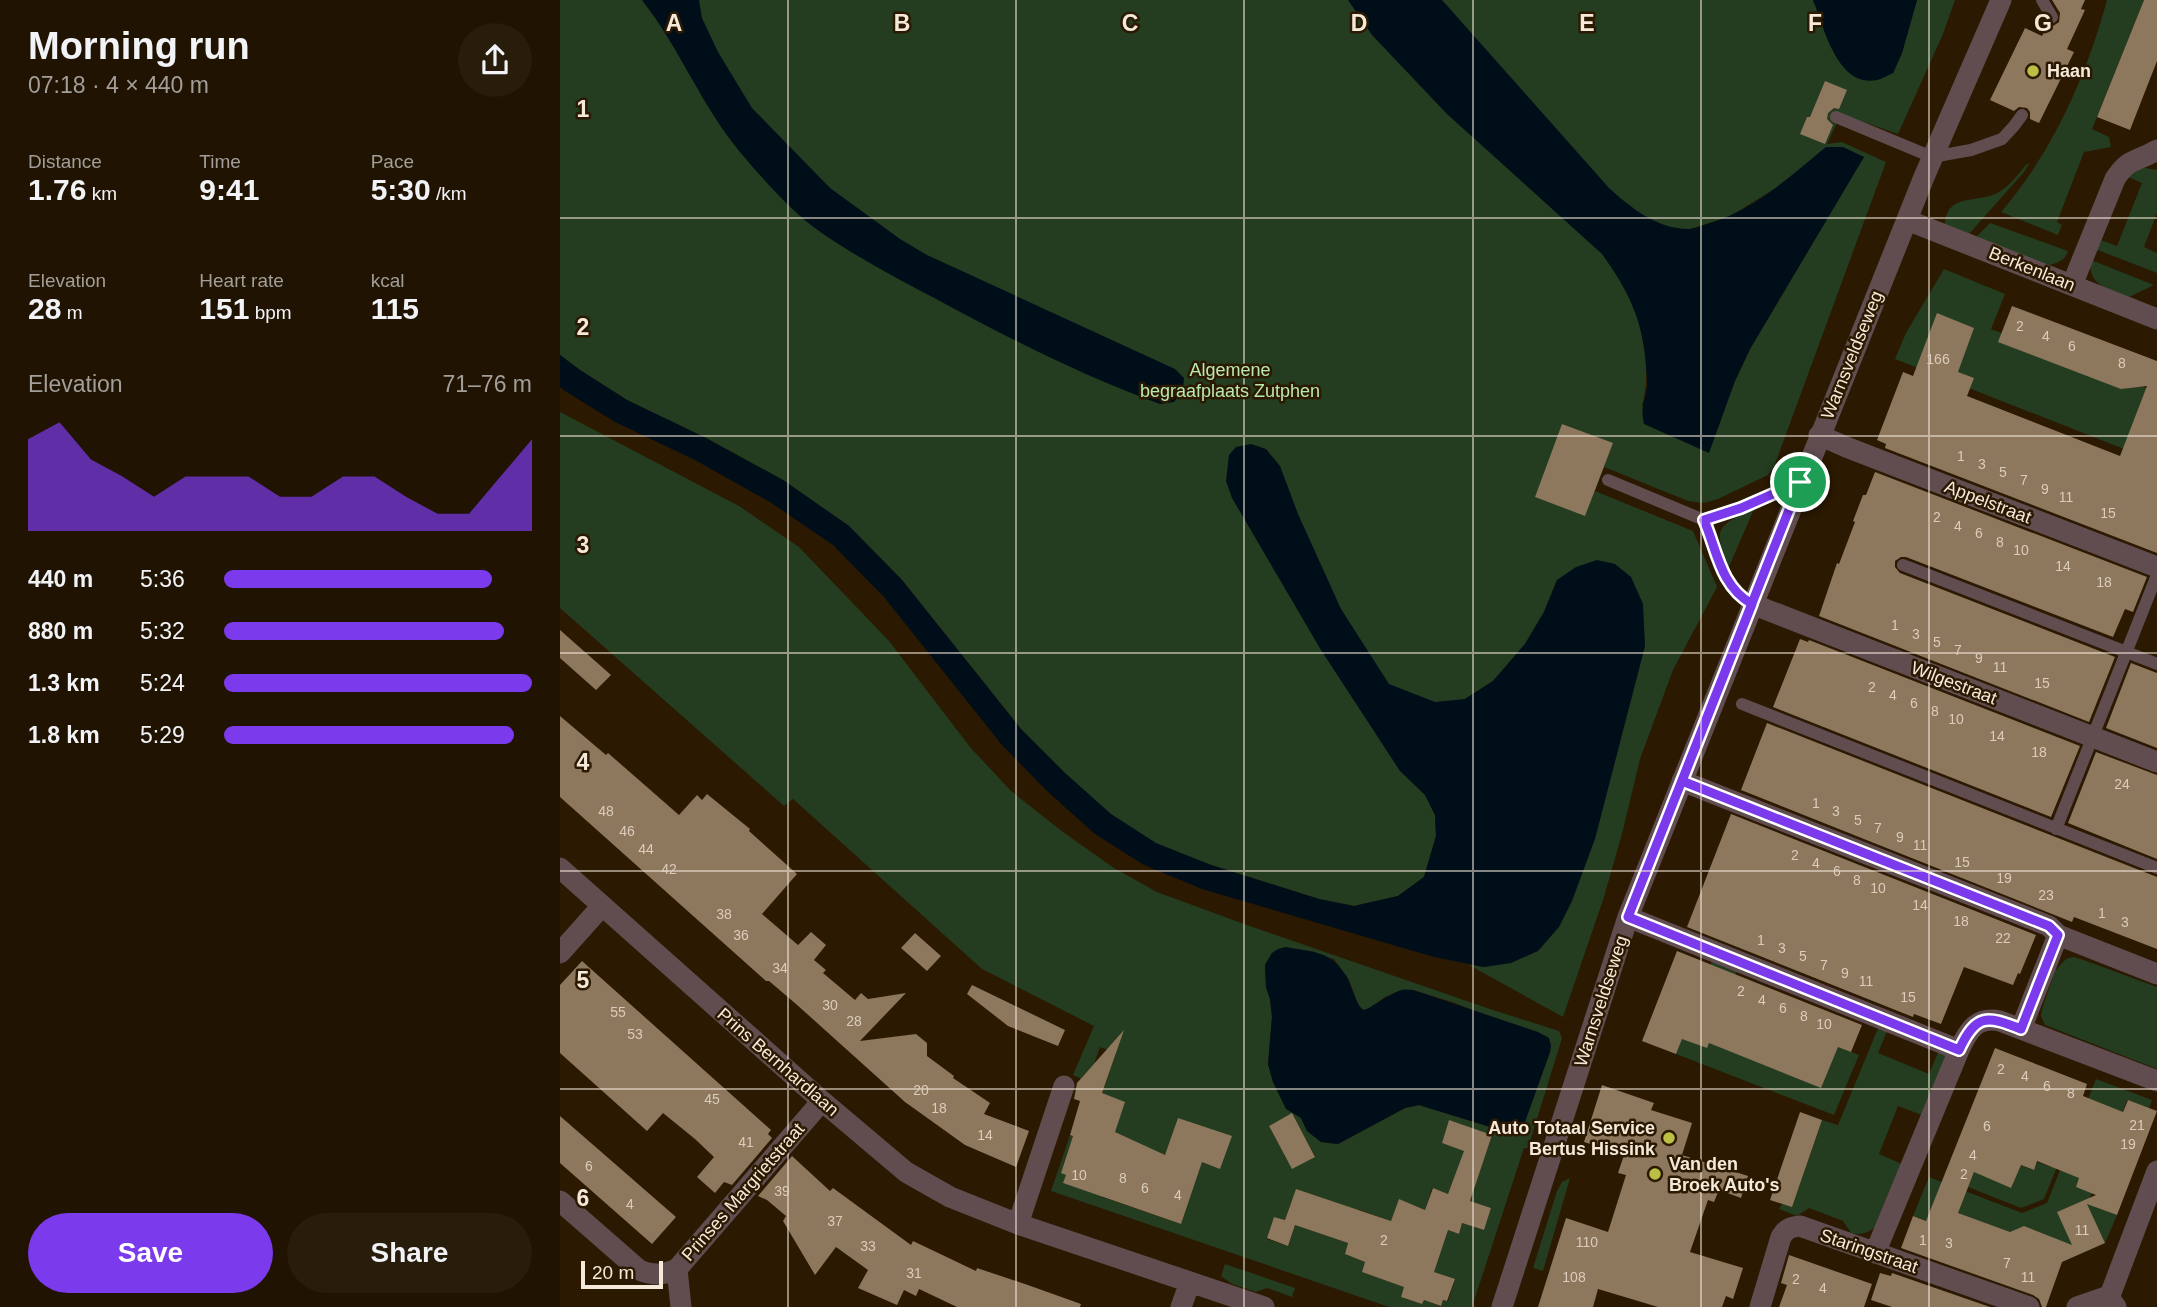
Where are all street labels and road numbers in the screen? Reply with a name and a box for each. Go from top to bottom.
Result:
street label: Berkenlaan [1986,243,2078,295]
street label: Warnsveldseweg [1817,288,1887,422]
street label: Appelstraat [1942,476,2034,528]
street label: Wilgestraat [1908,658,2000,708]
street label: Warnsveldseweg [1570,933,1632,1069]
street label: Prins Bernhardlaan [713,1004,843,1120]
street label: Prinses Margrietstraat [678,1119,808,1265]
street label: Staringstraat [1817,1225,1921,1277]

